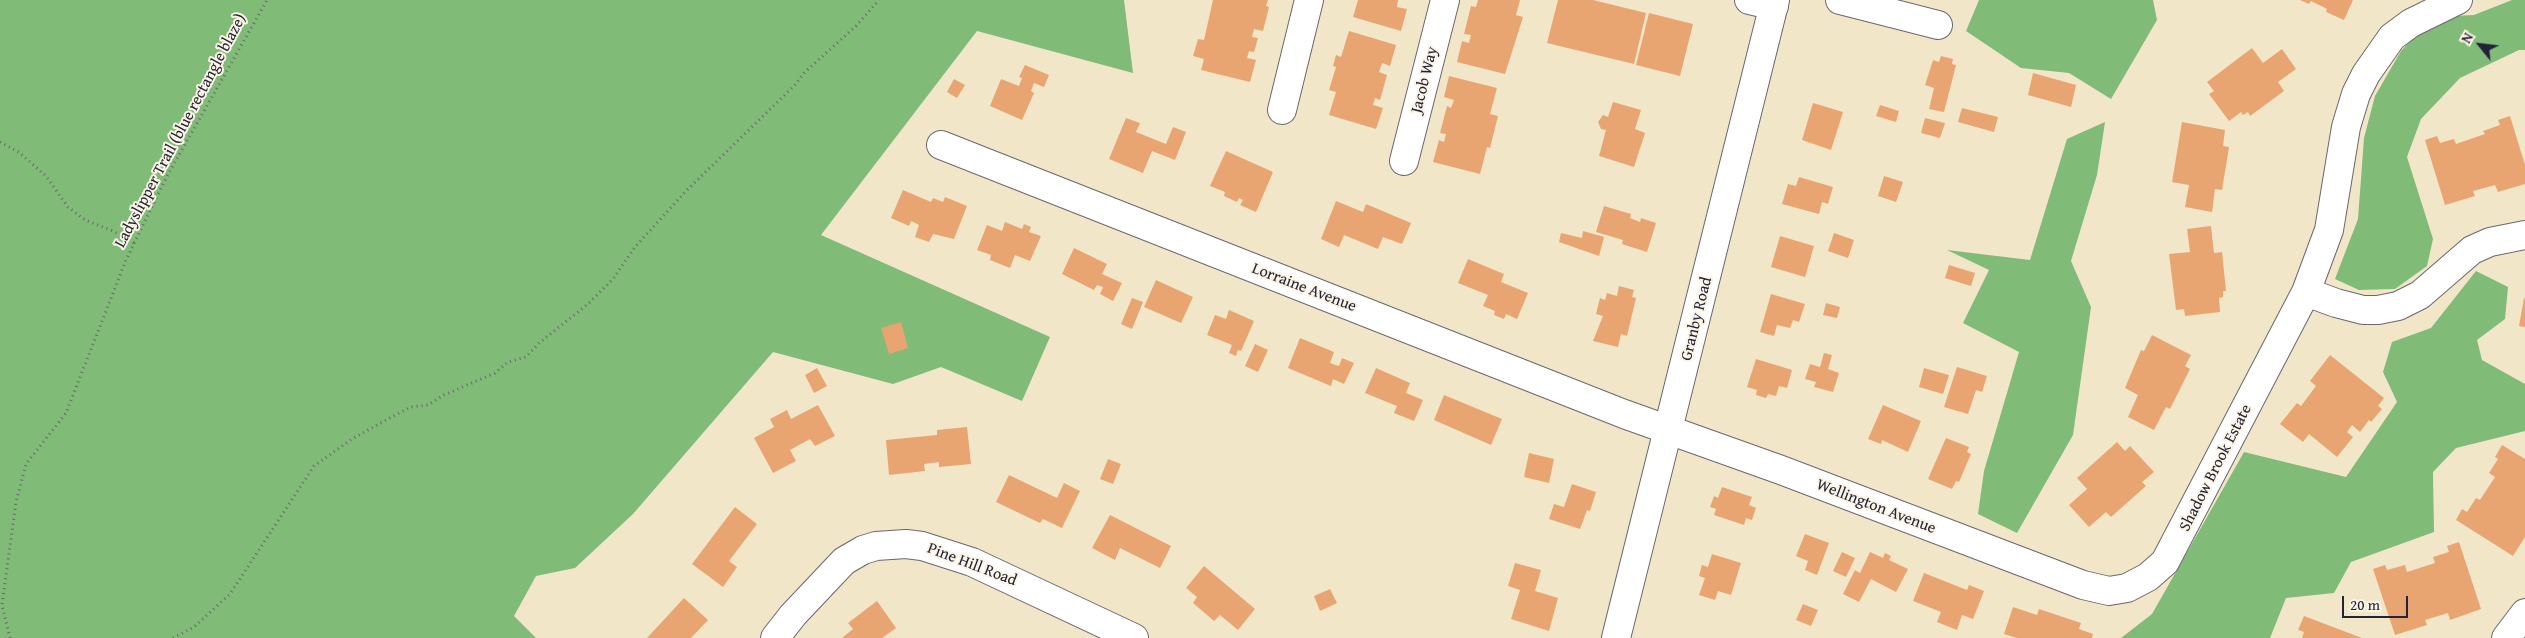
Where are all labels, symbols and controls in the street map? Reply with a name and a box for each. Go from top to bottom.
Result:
street label: Ladyslipper Trail (blue rectangle blaze) [111,11,251,251]
north arrow [2455,20,2505,70]
text: N [2456,29,2478,47]
street label: Jacob Way [1407,45,1443,115]
street label: Lorraine Avenue [1249,259,1359,317]
street label: Granby Road [1677,275,1717,363]
street label: Shadow Brook Estate [2176,401,2256,535]
street label: Wellington Avenue [1814,475,1938,539]
street label: Pine Hill Road [925,539,1019,591]
scale bar [2345,586,2411,618]
text: 20 m [2350,594,2380,615]

